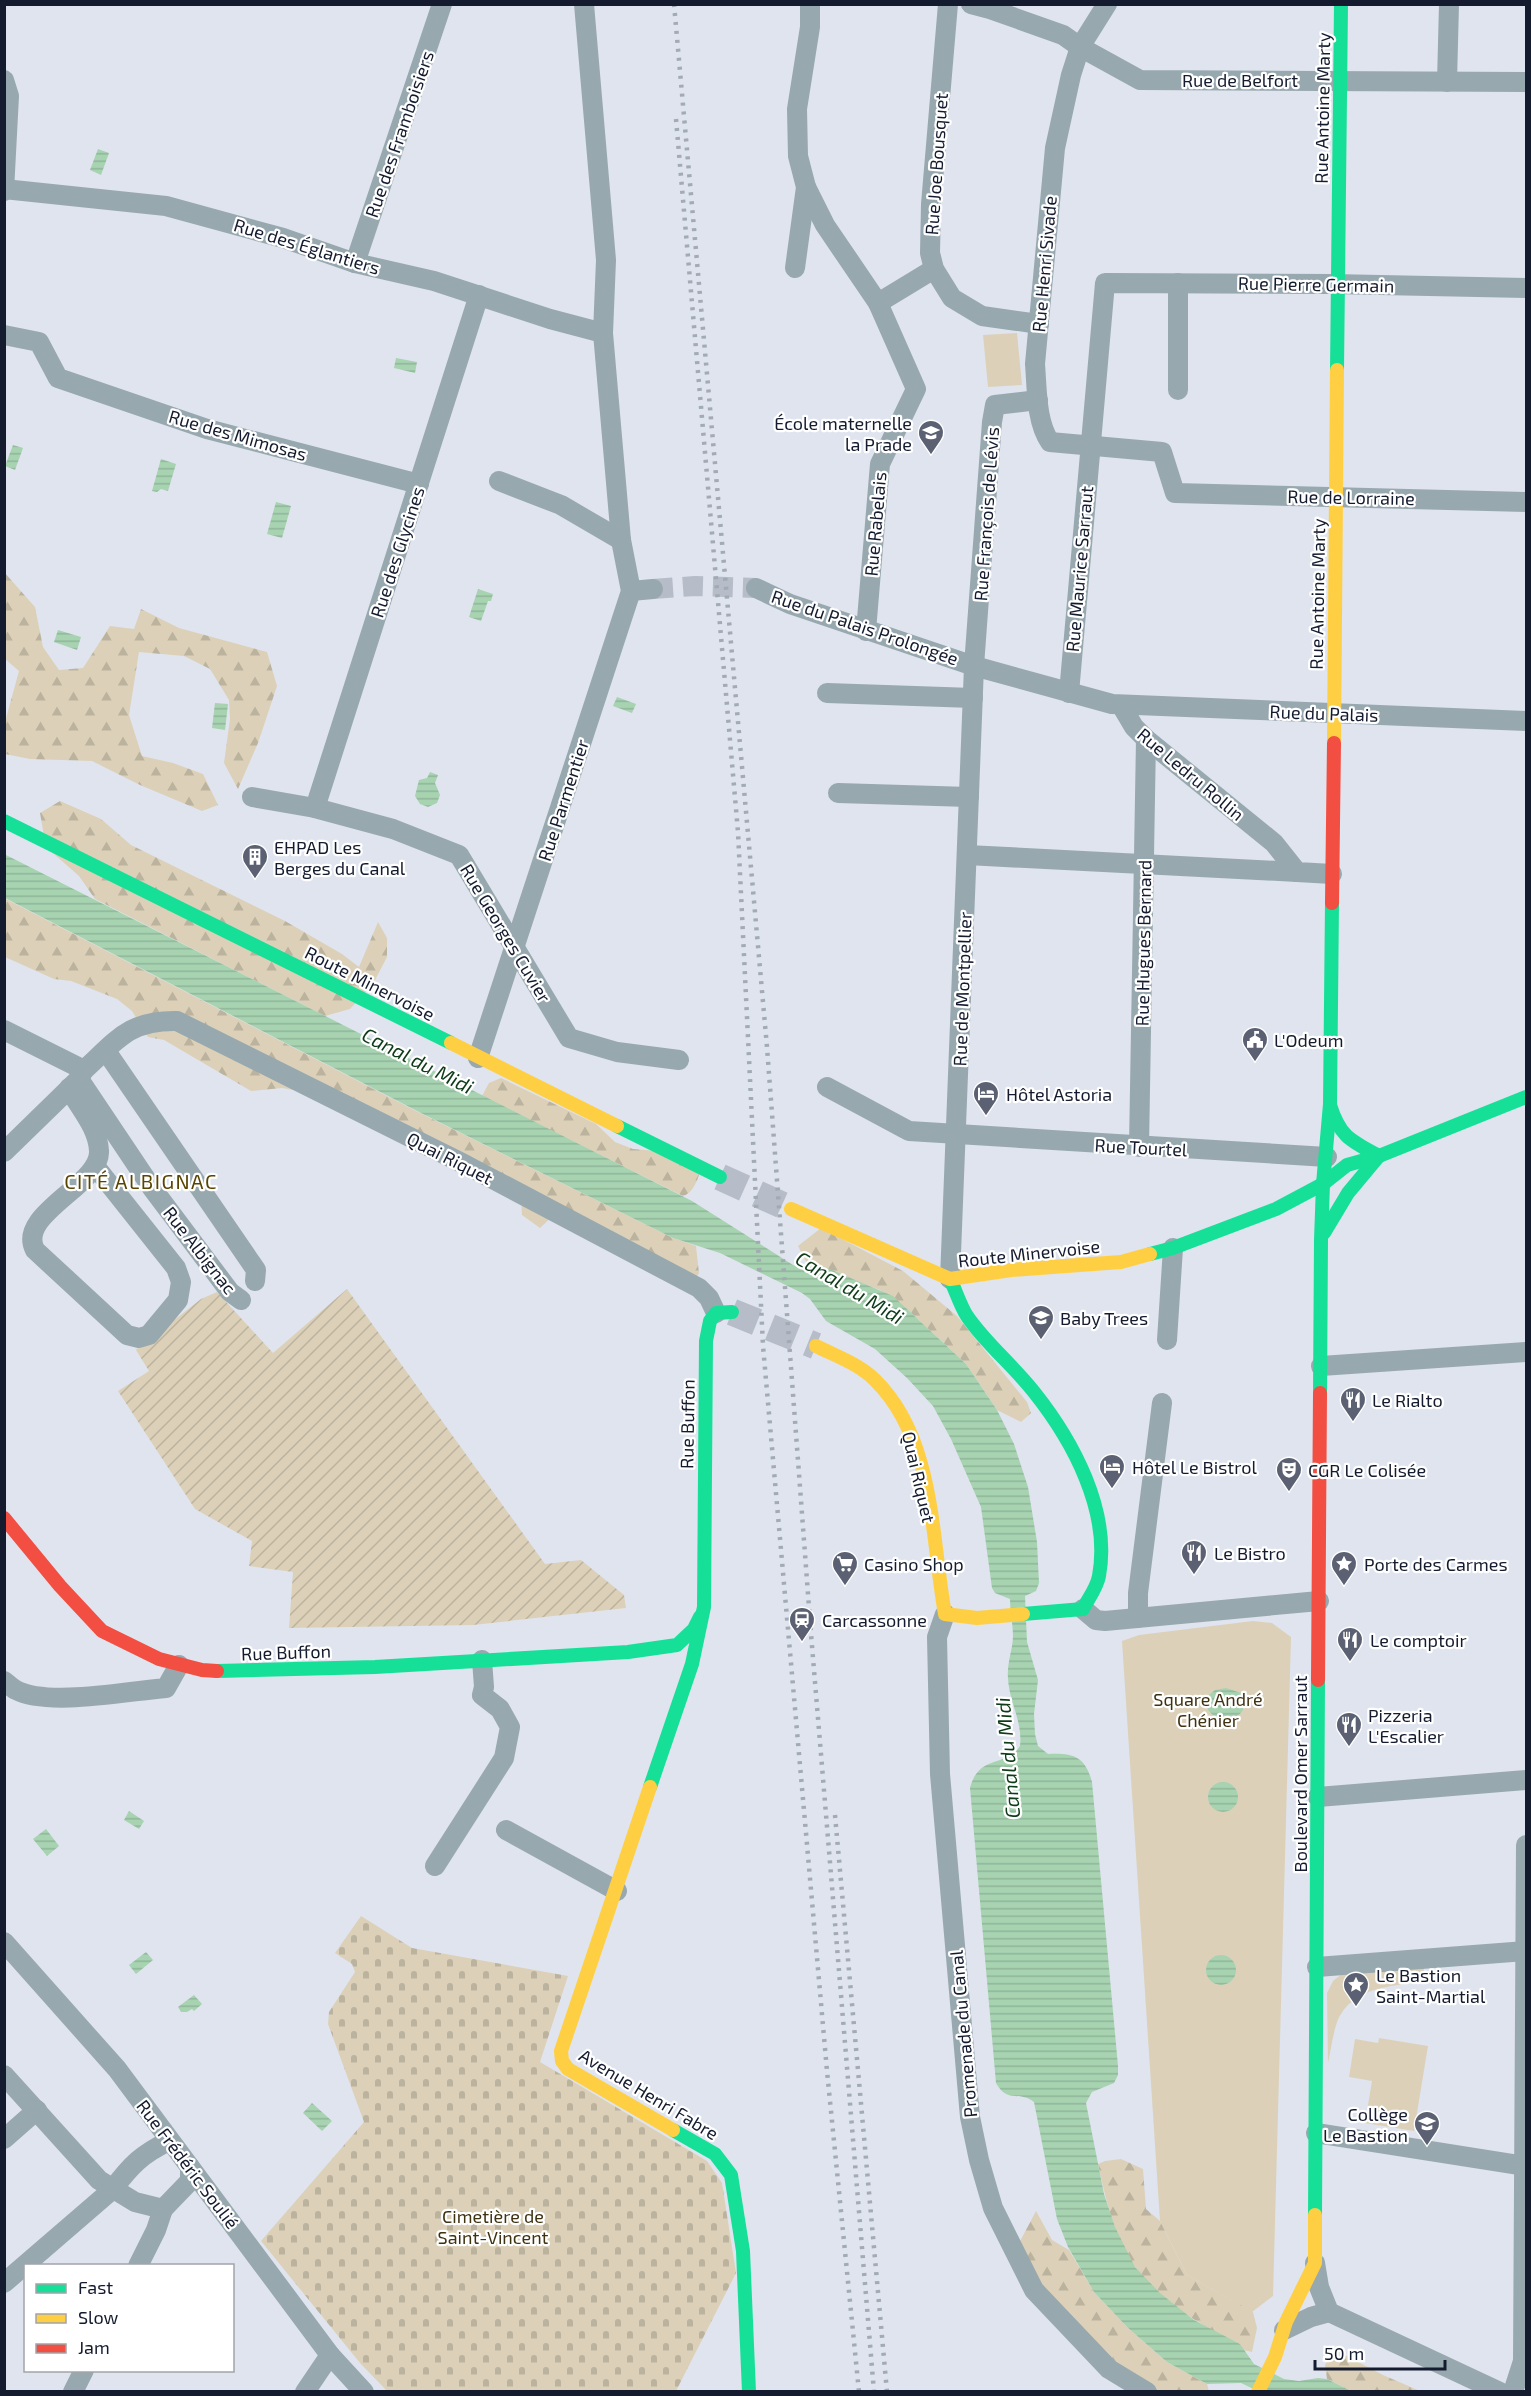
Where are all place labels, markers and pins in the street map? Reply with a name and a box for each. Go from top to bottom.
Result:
place label: École maternelle la Prade [774,412,912,455]
school or university icon: École maternelle la Prade [916,418,946,456]
place label: EHPAD Les Berges du Canal [274,836,406,879]
building icon: EHPAD Les Berges du Canal [240,842,270,880]
public building icon: L'Odeum [1240,1025,1270,1063]
place label: L'Odeum [1274,1029,1344,1051]
hotel icon: Hôtel Astoria [971,1079,1001,1117]
place label: Hôtel Astoria [1006,1083,1112,1105]
school or university icon: Baby Trees [1026,1303,1056,1341]
place label: Baby Trees [1060,1307,1148,1329]
restaurant icon: Le Rialto [1338,1385,1368,1423]
place label: Le Rialto [1372,1389,1443,1411]
hotel icon: Hôtel Le Bistrol [1097,1452,1127,1490]
theatre icon: CGR Le Colisée [1274,1455,1304,1493]
place label: Hôtel Le Bistrol [1132,1456,1257,1478]
place label: CGR Le Colisée [1308,1459,1426,1481]
restaurant icon: Le Bistro [1179,1538,1209,1576]
place label: Le Bistro [1214,1542,1286,1564]
supermarket icon: Casino Shop [830,1549,860,1587]
place icon: Porte des Carmes [1329,1549,1359,1587]
place label: Casino Shop [864,1553,964,1575]
place label: Porte des Carmes [1364,1553,1508,1575]
station icon: Carcassonne [787,1605,817,1643]
place label: Carcassonne [822,1609,927,1631]
restaurant icon: Le comptoir [1335,1625,1365,1663]
place label: Le comptoir [1370,1629,1467,1651]
place label: Pizzeria L'Escalier [1368,1704,1444,1747]
restaurant icon: Pizzeria L'Escalier [1334,1710,1364,1748]
place label: Le Bastion Saint-Martial [1376,1964,1486,2007]
place icon: Le Bastion Saint-Martial [1341,1970,1371,2008]
place label: Collège Le Bastion [1323,2103,1408,2146]
school or university icon: Collège Le Bastion [1412,2109,1442,2147]

